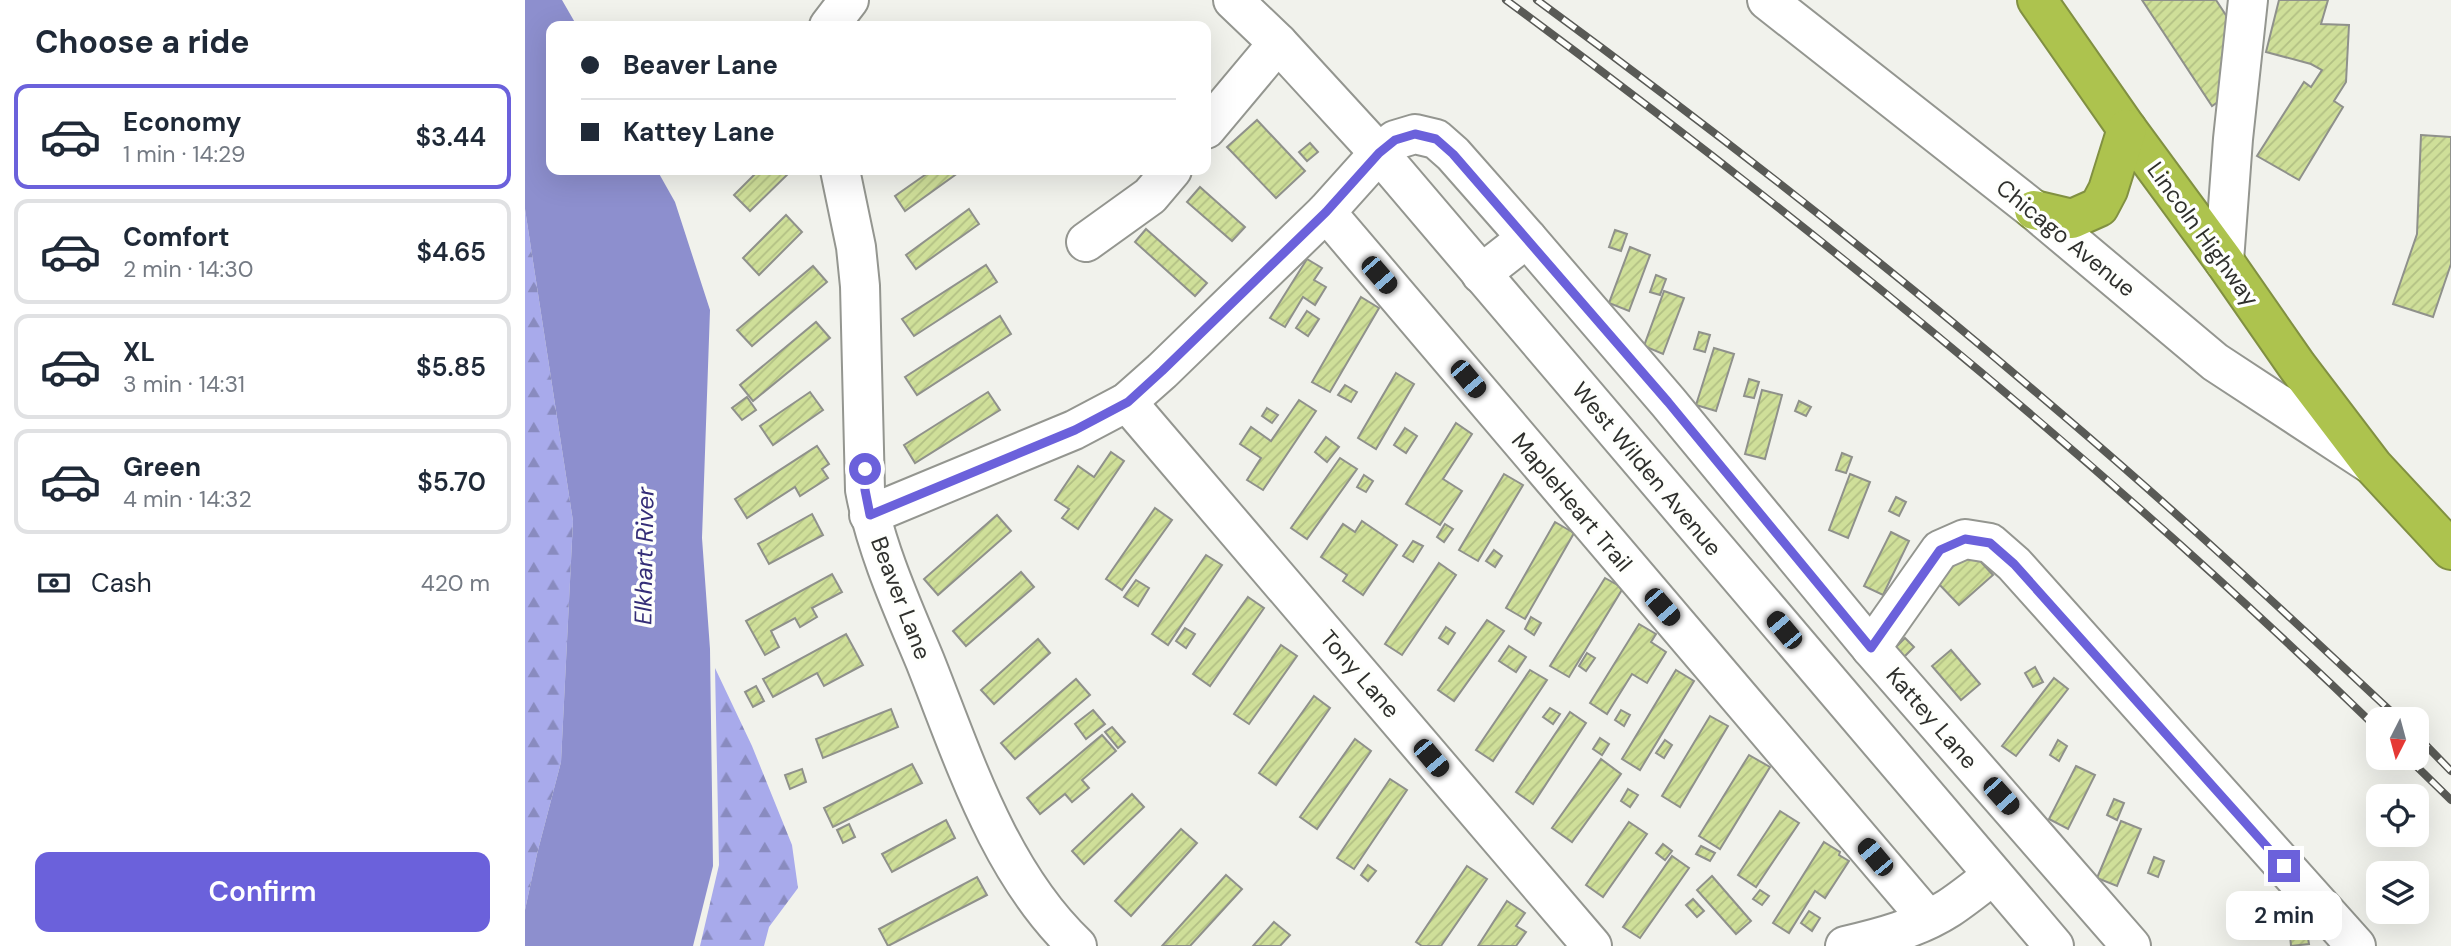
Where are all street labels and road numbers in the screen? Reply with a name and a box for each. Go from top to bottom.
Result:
street label: Lincoln Highway [2140,156,2266,312]
street label: Chicago Avenue [1990,172,2142,304]
street label: West Wilden Avenue [1565,376,1729,562]
street label: MapleHeart Trail [1505,426,1639,578]
street label: Beaver Lane [864,532,938,664]
street label: Tony Lane [1314,624,1406,724]
street label: Kattey Lane [1880,661,1984,775]

